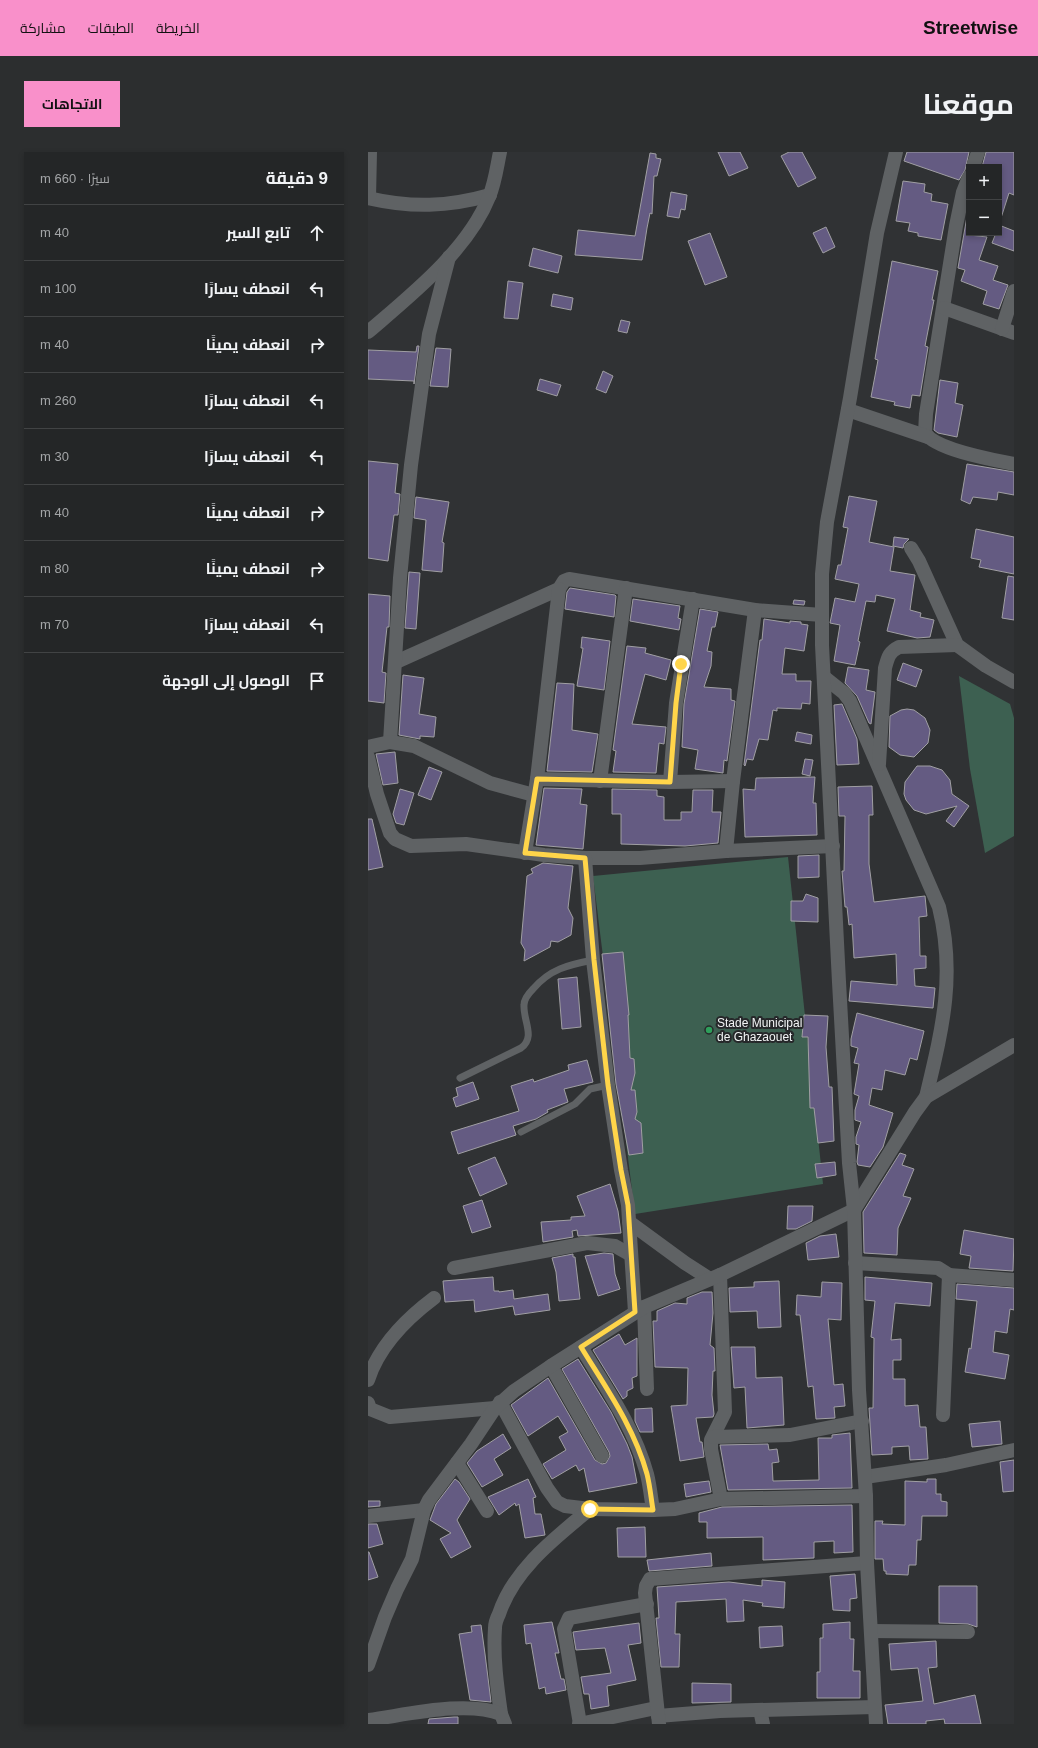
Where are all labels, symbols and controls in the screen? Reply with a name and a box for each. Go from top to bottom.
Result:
text: Streetwise [923,17,1018,38]
text: مشاركة [20,20,66,36]
text: الطبقات [88,20,134,36]
text: الخريطة [156,20,200,36]
button: الاتجاهات [24,81,120,127]
text: موقعنا [923,89,1014,120]
map controls [966,164,1002,236]
button: + [966,164,1002,200]
text: 9 دقيقة [266,169,328,188]
text: سيرًا · 660 m [40,171,110,186]
button: − [966,200,1002,236]
icon: ahead [306,222,328,244]
text: تابع السير [226,224,290,241]
text: 40 m [40,225,69,240]
icon: left [306,278,328,300]
text: انعطف يسارًا [204,280,290,297]
text: 100 m [40,281,76,296]
icon: right [306,334,328,356]
text: انعطف يمينًا [206,336,290,353]
text: 40 m [40,337,69,352]
icon: left [306,390,328,412]
text: انعطف يسارًا [204,392,290,409]
text: 260 m [40,393,76,408]
icon: left [306,446,328,468]
text: انعطف يسارًا [204,448,290,465]
text: 30 m [40,449,69,464]
icon: right [306,502,328,524]
text: انعطف يمينًا [206,504,290,521]
text: 40 m [40,505,69,520]
icon: right [306,558,328,580]
text: انعطف يمينًا [206,560,290,577]
text: 80 m [40,561,69,576]
icon: left [306,614,328,636]
text: انعطف يسارًا [204,616,290,633]
text: 70 m [40,617,69,632]
route end [672,655,690,673]
icon: arrive [306,670,328,692]
text: الوصول إلى الوجهة [162,672,290,689]
place label: Stade Municipal de Ghazaouet [717,1016,802,1044]
marker: Stade Municipal de Ghazaouet [704,1025,714,1035]
route start [581,1500,599,1518]

